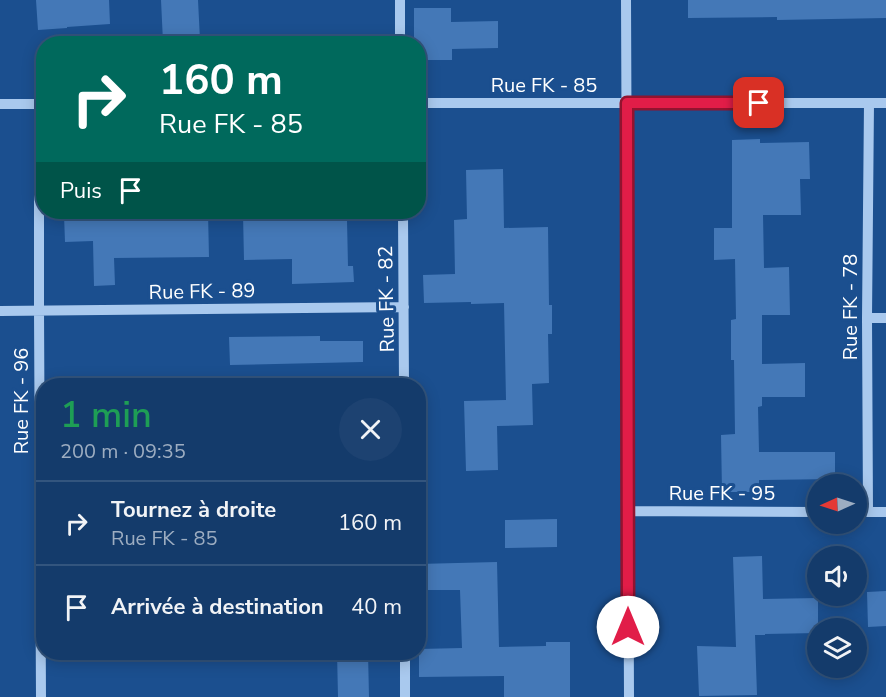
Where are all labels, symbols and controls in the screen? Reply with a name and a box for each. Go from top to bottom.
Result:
text: 160 m [159,52,283,109]
icon: right [60,60,138,138]
street label: Rue FK - 85 [491,72,597,99]
pin [733,77,784,128]
icon: arrive [742,86,775,119]
text: Rue FK - 85 [159,106,303,143]
icon: arrive [114,174,147,207]
text: Puis [60,176,102,206]
street label: Rue FK - 82 [372,245,401,353]
street label: Rue FK - 78 [837,254,864,360]
street label: Rue FK - 89 [148,277,256,306]
street label: Rue FK - 96 [8,348,35,454]
text: 1 min [60,391,152,440]
button: close [339,398,402,461]
text: 200 m · 09:35 [60,438,186,465]
north arrow [807,474,867,534]
map controls [807,474,867,678]
street label: Rue FK - 95 [669,480,775,507]
text: Tournez à droite [111,495,276,525]
icon: right [60,507,93,540]
text: 160 m [338,508,402,538]
text: Rue FK - 85 [111,525,218,552]
button: sound [807,546,867,606]
icon: arrive [60,591,93,624]
text: Arrivée à destination [111,592,324,622]
text: 40 m [351,592,402,622]
position arrow [596,595,660,659]
button: layers [807,618,867,678]

